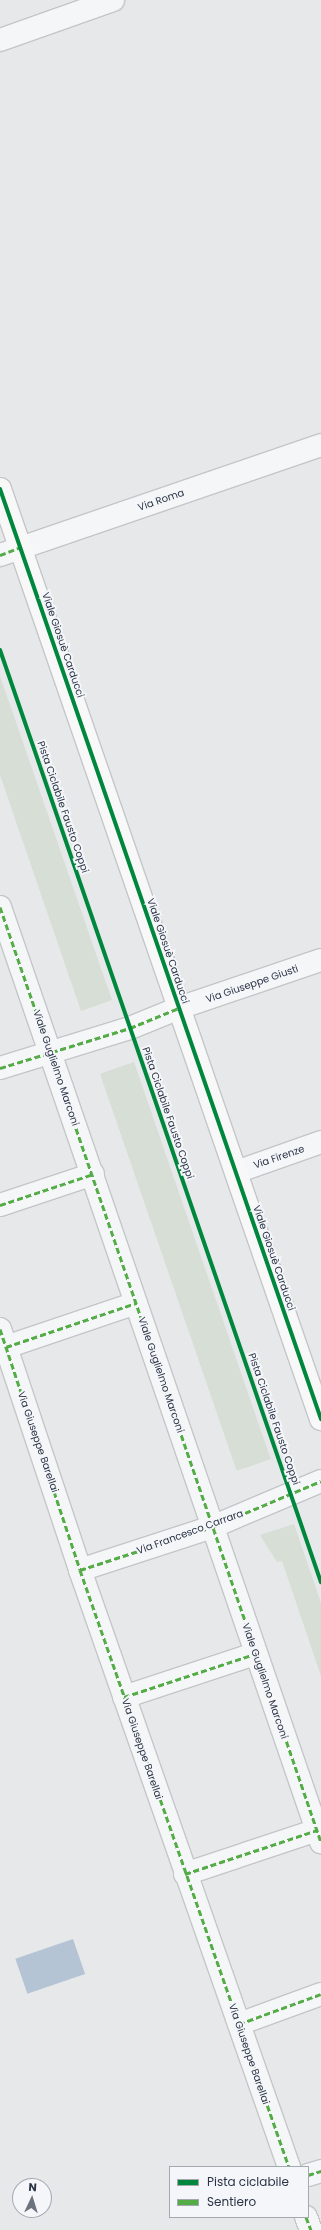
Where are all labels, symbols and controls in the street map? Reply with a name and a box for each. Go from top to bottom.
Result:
street label: Via Roma [136,486,186,514]
street label: Viale Giosuè Carducci [39,591,87,699]
street label: Pista Ciclabile Fausto Coppi [35,739,91,875]
street label: Viale Giosuè Carducci [144,897,192,1005]
street label: Via Giuseppe Giusti [204,963,300,1005]
street label: Viale Guglielmo Marconi [31,1009,81,1127]
street label: Pista Ciclabile Fausto Coppi [140,1045,196,1181]
street label: Via Firenze [252,1143,306,1171]
street label: Viale Giosuè Carducci [250,1204,298,1312]
street label: Viale Guglielmo Marconi [136,1316,186,1434]
street label: Pista Ciclabile Fausto Coppi [246,1351,302,1487]
street label: Via Giuseppe Barellai [15,1390,61,1494]
street label: Via Francesco Carrara [135,1507,245,1557]
street label: Viale Guglielmo Marconi [240,1622,290,1740]
street label: Via Giuseppe Barellai [119,1697,165,1801]
street label: Via Giuseppe Barellai [226,2002,272,2106]
legend [169,2166,309,2218]
text: Pista ciclabile [207,2173,289,2190]
north arrow [12,2178,52,2218]
text: N [28,2179,37,2195]
text: Sentiero [207,2193,256,2210]

